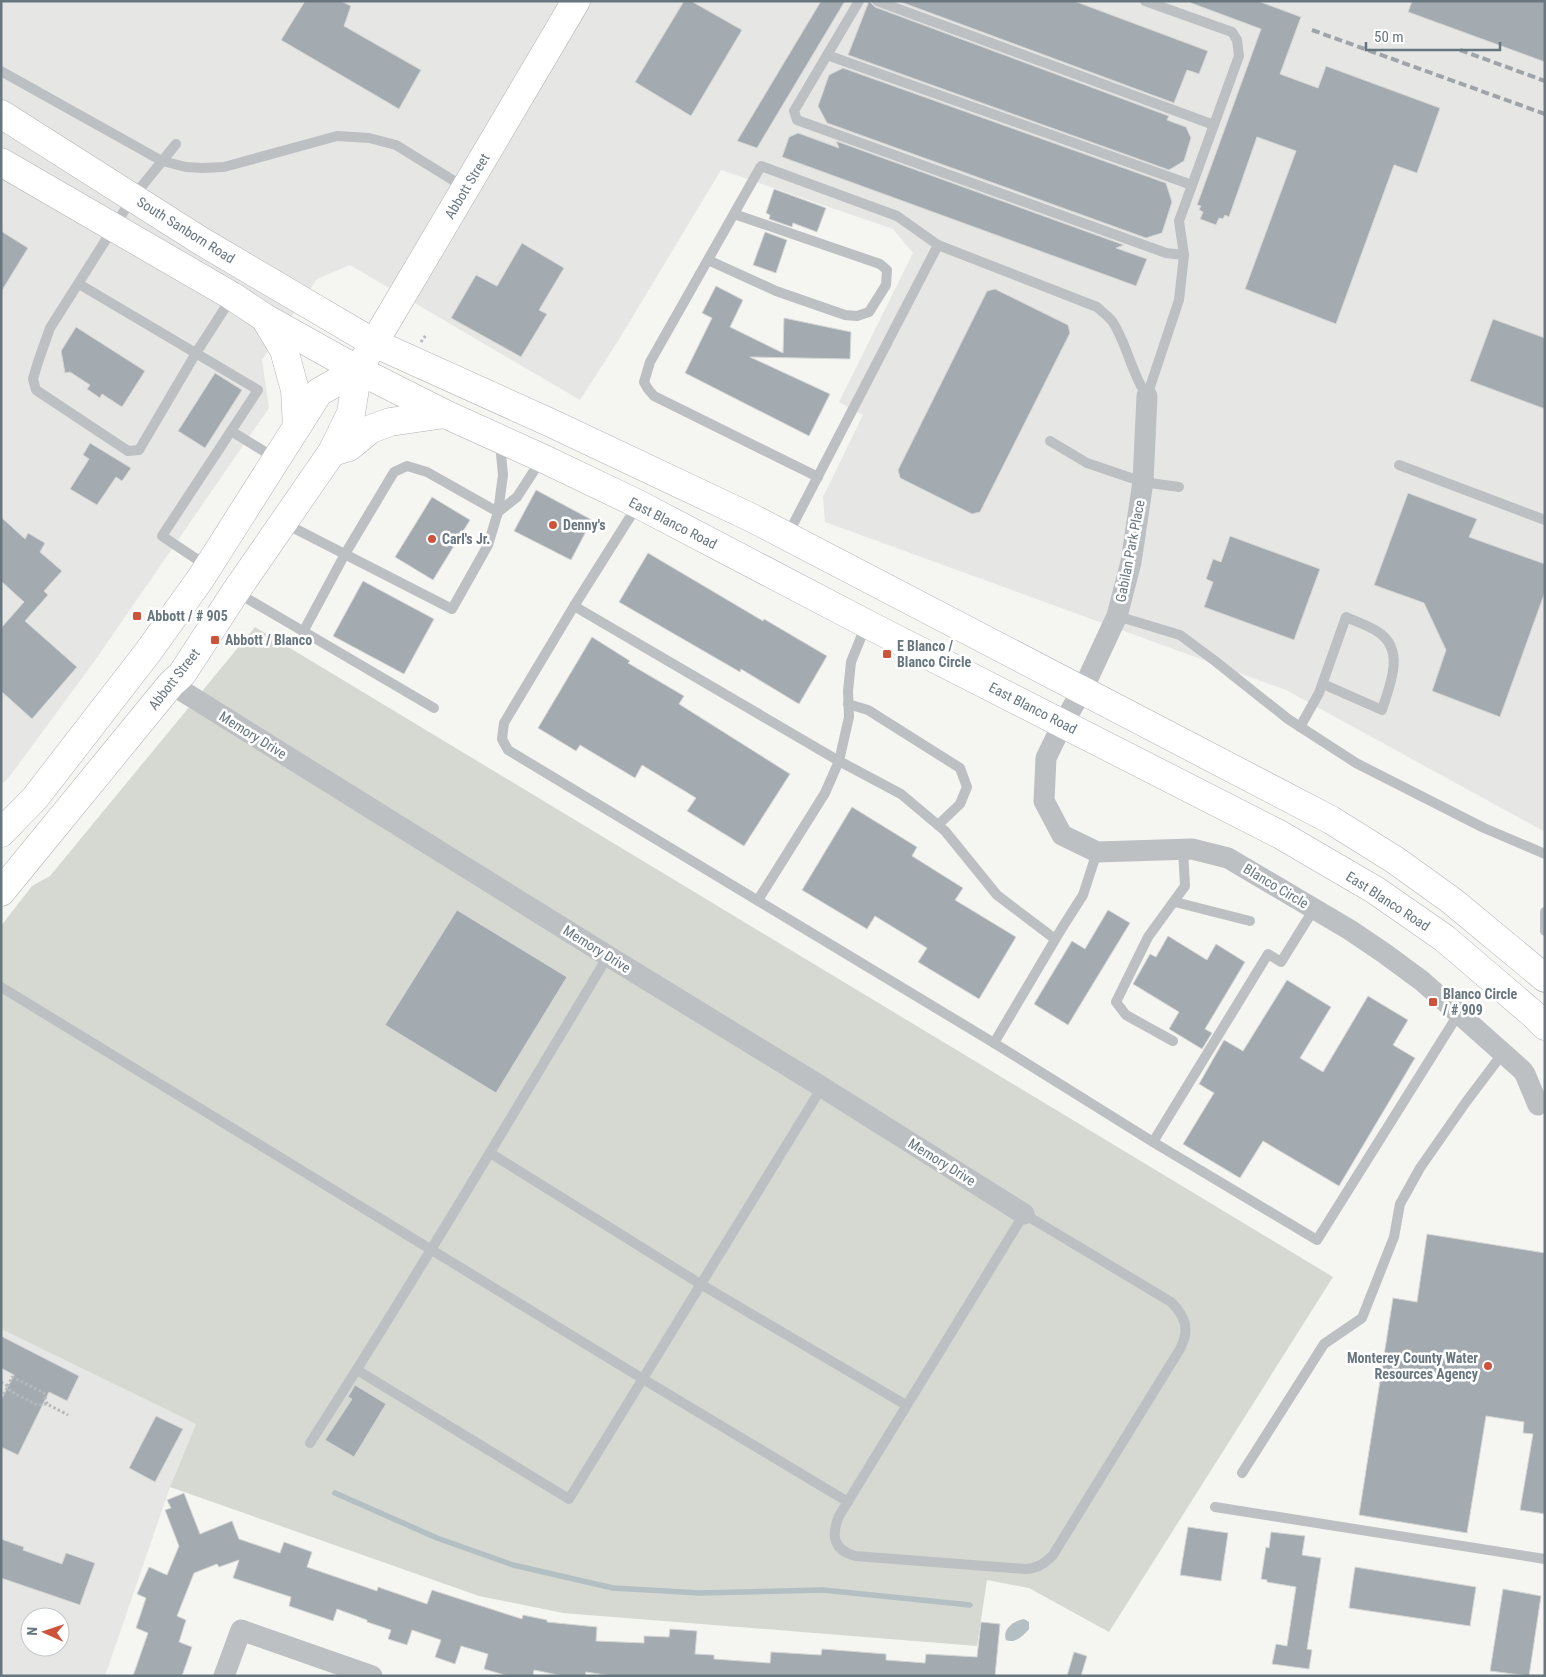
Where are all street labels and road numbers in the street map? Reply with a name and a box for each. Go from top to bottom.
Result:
street label: Abbott Street [441,150,493,222]
street label: South Sanborn Road [134,193,238,267]
street label: East Blanco Road [626,494,720,552]
street label: Gabilan Park Place [1112,498,1148,604]
street label: Abbott Street [145,645,203,713]
street label: East Blanco Road [986,679,1080,737]
street label: Memory Drive [217,708,290,762]
street label: Blanco Circle [1241,860,1312,912]
street label: East Blanco Road [1343,868,1433,934]
street label: Memory Drive [561,922,634,976]
street label: Memory Drive [906,1135,979,1189]

